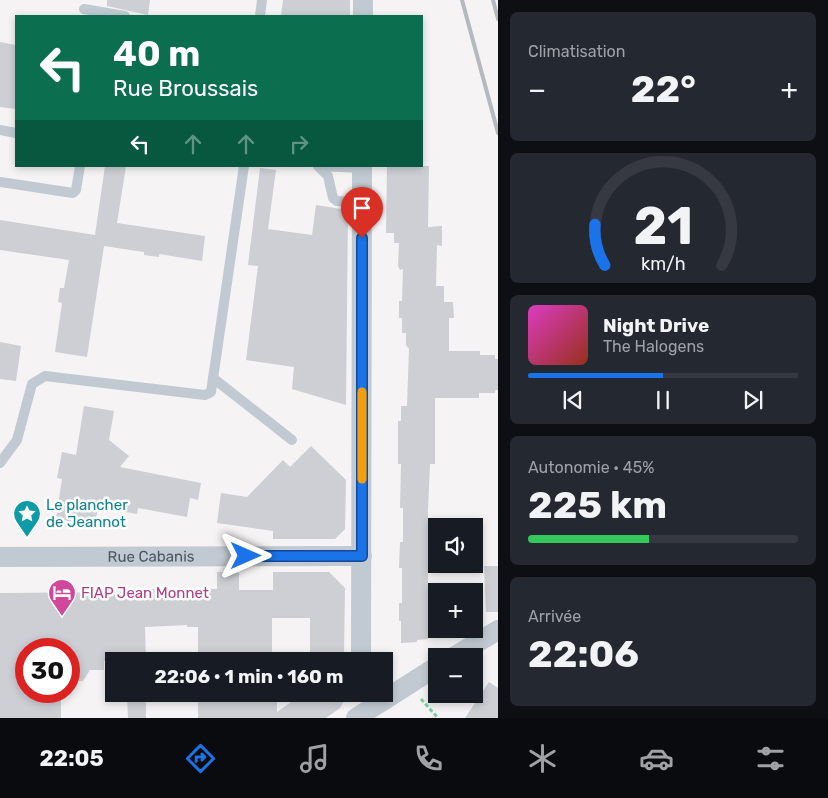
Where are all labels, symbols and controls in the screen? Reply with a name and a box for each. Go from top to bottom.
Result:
text: 40 m [113,33,200,75]
icon: left [30,35,95,100]
text: Climatisation [528,42,625,61]
text: 22° [631,66,696,112]
text: − [528,73,546,106]
text: + [781,73,798,106]
text: Rue Broussais [113,75,258,102]
icon: left [126,130,154,158]
icon: ahead [179,130,207,158]
icon: ahead [232,130,260,158]
icon: right [285,130,313,158]
pin [341,187,383,238]
icon: arrive [348,194,376,222]
text: 21 [633,195,693,257]
text: km/h [641,253,685,274]
text: Night Drive [603,314,709,337]
text: The Halogens [603,337,704,356]
icon: previous [559,386,587,414]
icon: pause [649,386,677,414]
icon: next [739,386,767,414]
text: Autonomie · 45% [528,458,654,477]
text: 225 km [528,482,667,528]
place label: Le plancher de Jeannot [46,496,128,531]
place icon: Le plancher de Jeannot [12,499,42,538]
map controls [428,518,483,703]
button: sound [428,518,483,573]
position arrow [219,529,271,581]
street label: Rue Cabanis [108,547,195,566]
hotel icon: FIAP Jean Monnet [47,578,77,617]
button: + [428,583,483,638]
place label: FIAP Jean Monnet [81,584,209,602]
text: Arrivée [528,607,581,626]
text: 22:06 [528,631,639,677]
speed limit sign: 30 [15,638,80,703]
button: − [428,648,483,703]
text: 22:06 · 1 min · 160 m [155,665,344,688]
icon: directions [183,741,218,776]
icon: music [297,741,332,776]
icon: phone [411,741,446,776]
icon: climate [525,741,560,776]
icon: car [639,741,674,776]
icon: filters [753,741,788,776]
text: 22:05 [40,745,104,772]

